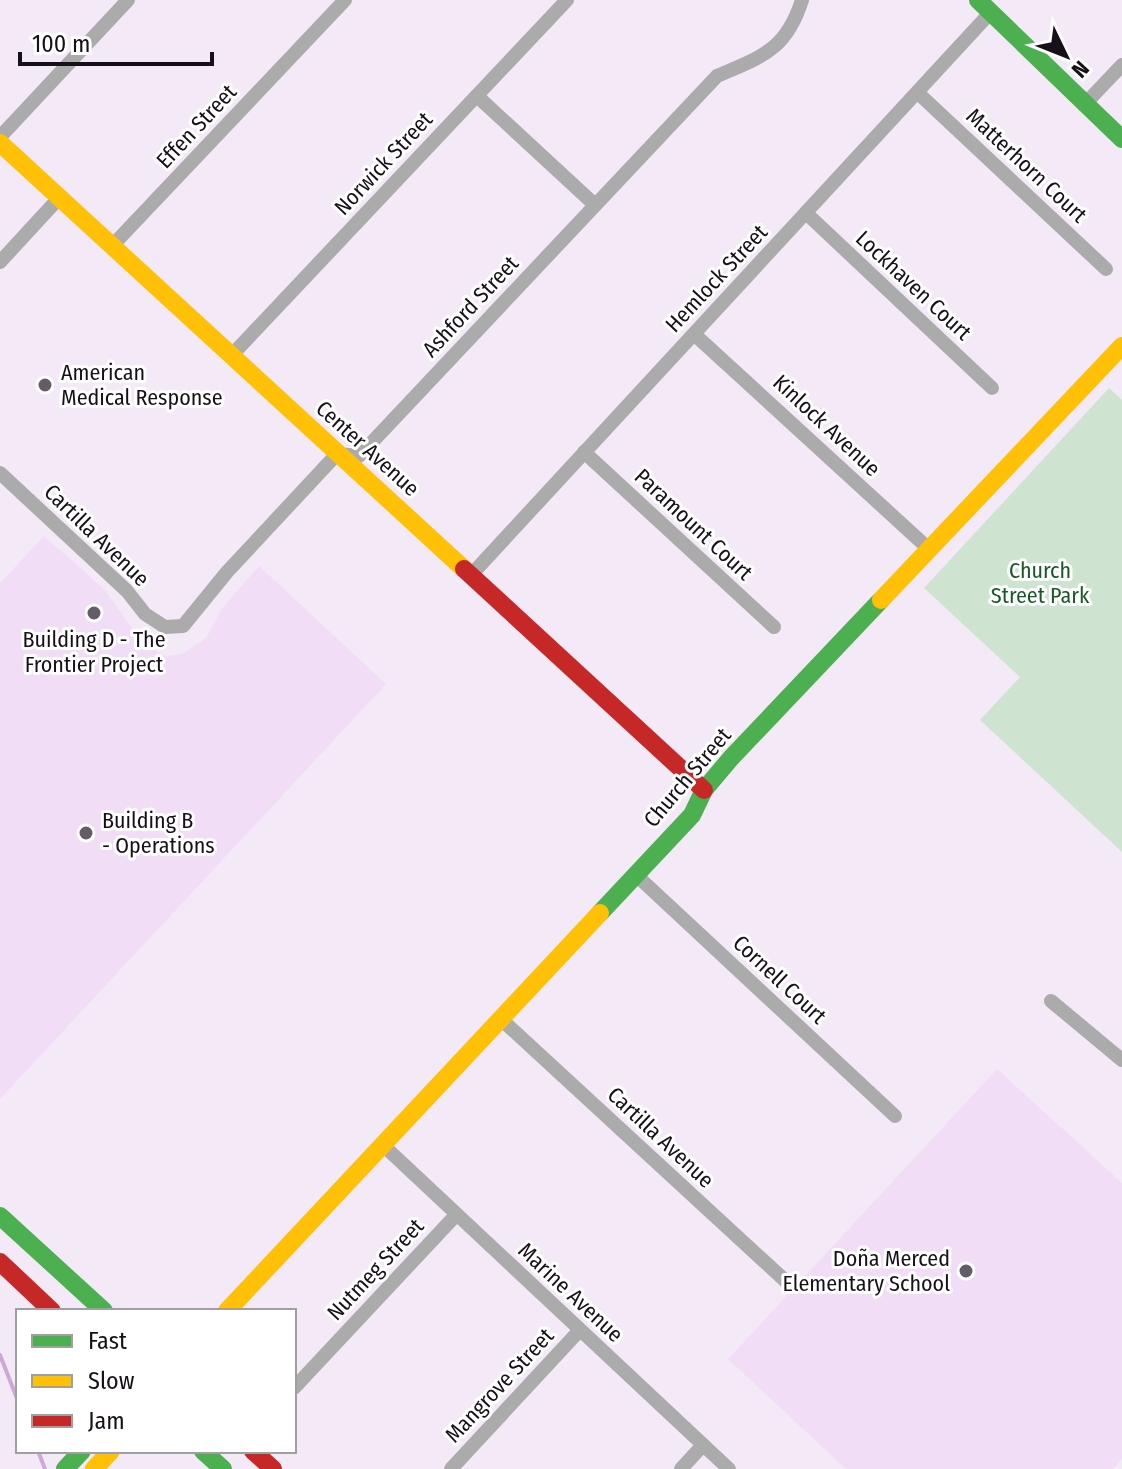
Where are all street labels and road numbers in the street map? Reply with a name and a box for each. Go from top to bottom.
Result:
street label: Effen Street [151,78,243,174]
street label: Matterhorn Court [961,103,1093,229]
street label: Norwick Street [329,105,439,221]
street label: Hemlock Street [660,218,774,338]
street label: Lockhaven Court [850,225,978,346]
street label: Ashford Street [417,249,525,363]
street label: Kinlock Avenue [767,369,886,482]
street label: Center Avenue [310,395,425,502]
street label: Paramount Court [629,463,759,586]
street label: Cartilla Avenue [38,479,155,592]
street label: Church Street [638,722,737,833]
street label: Cornell Court [727,929,833,1030]
street label: Cartilla Avenue [602,1081,719,1194]
street label: Nutmeg Street [321,1212,430,1326]
street label: Marine Avenue [513,1237,629,1348]
street label: Mangrove Street [439,1322,560,1448]

